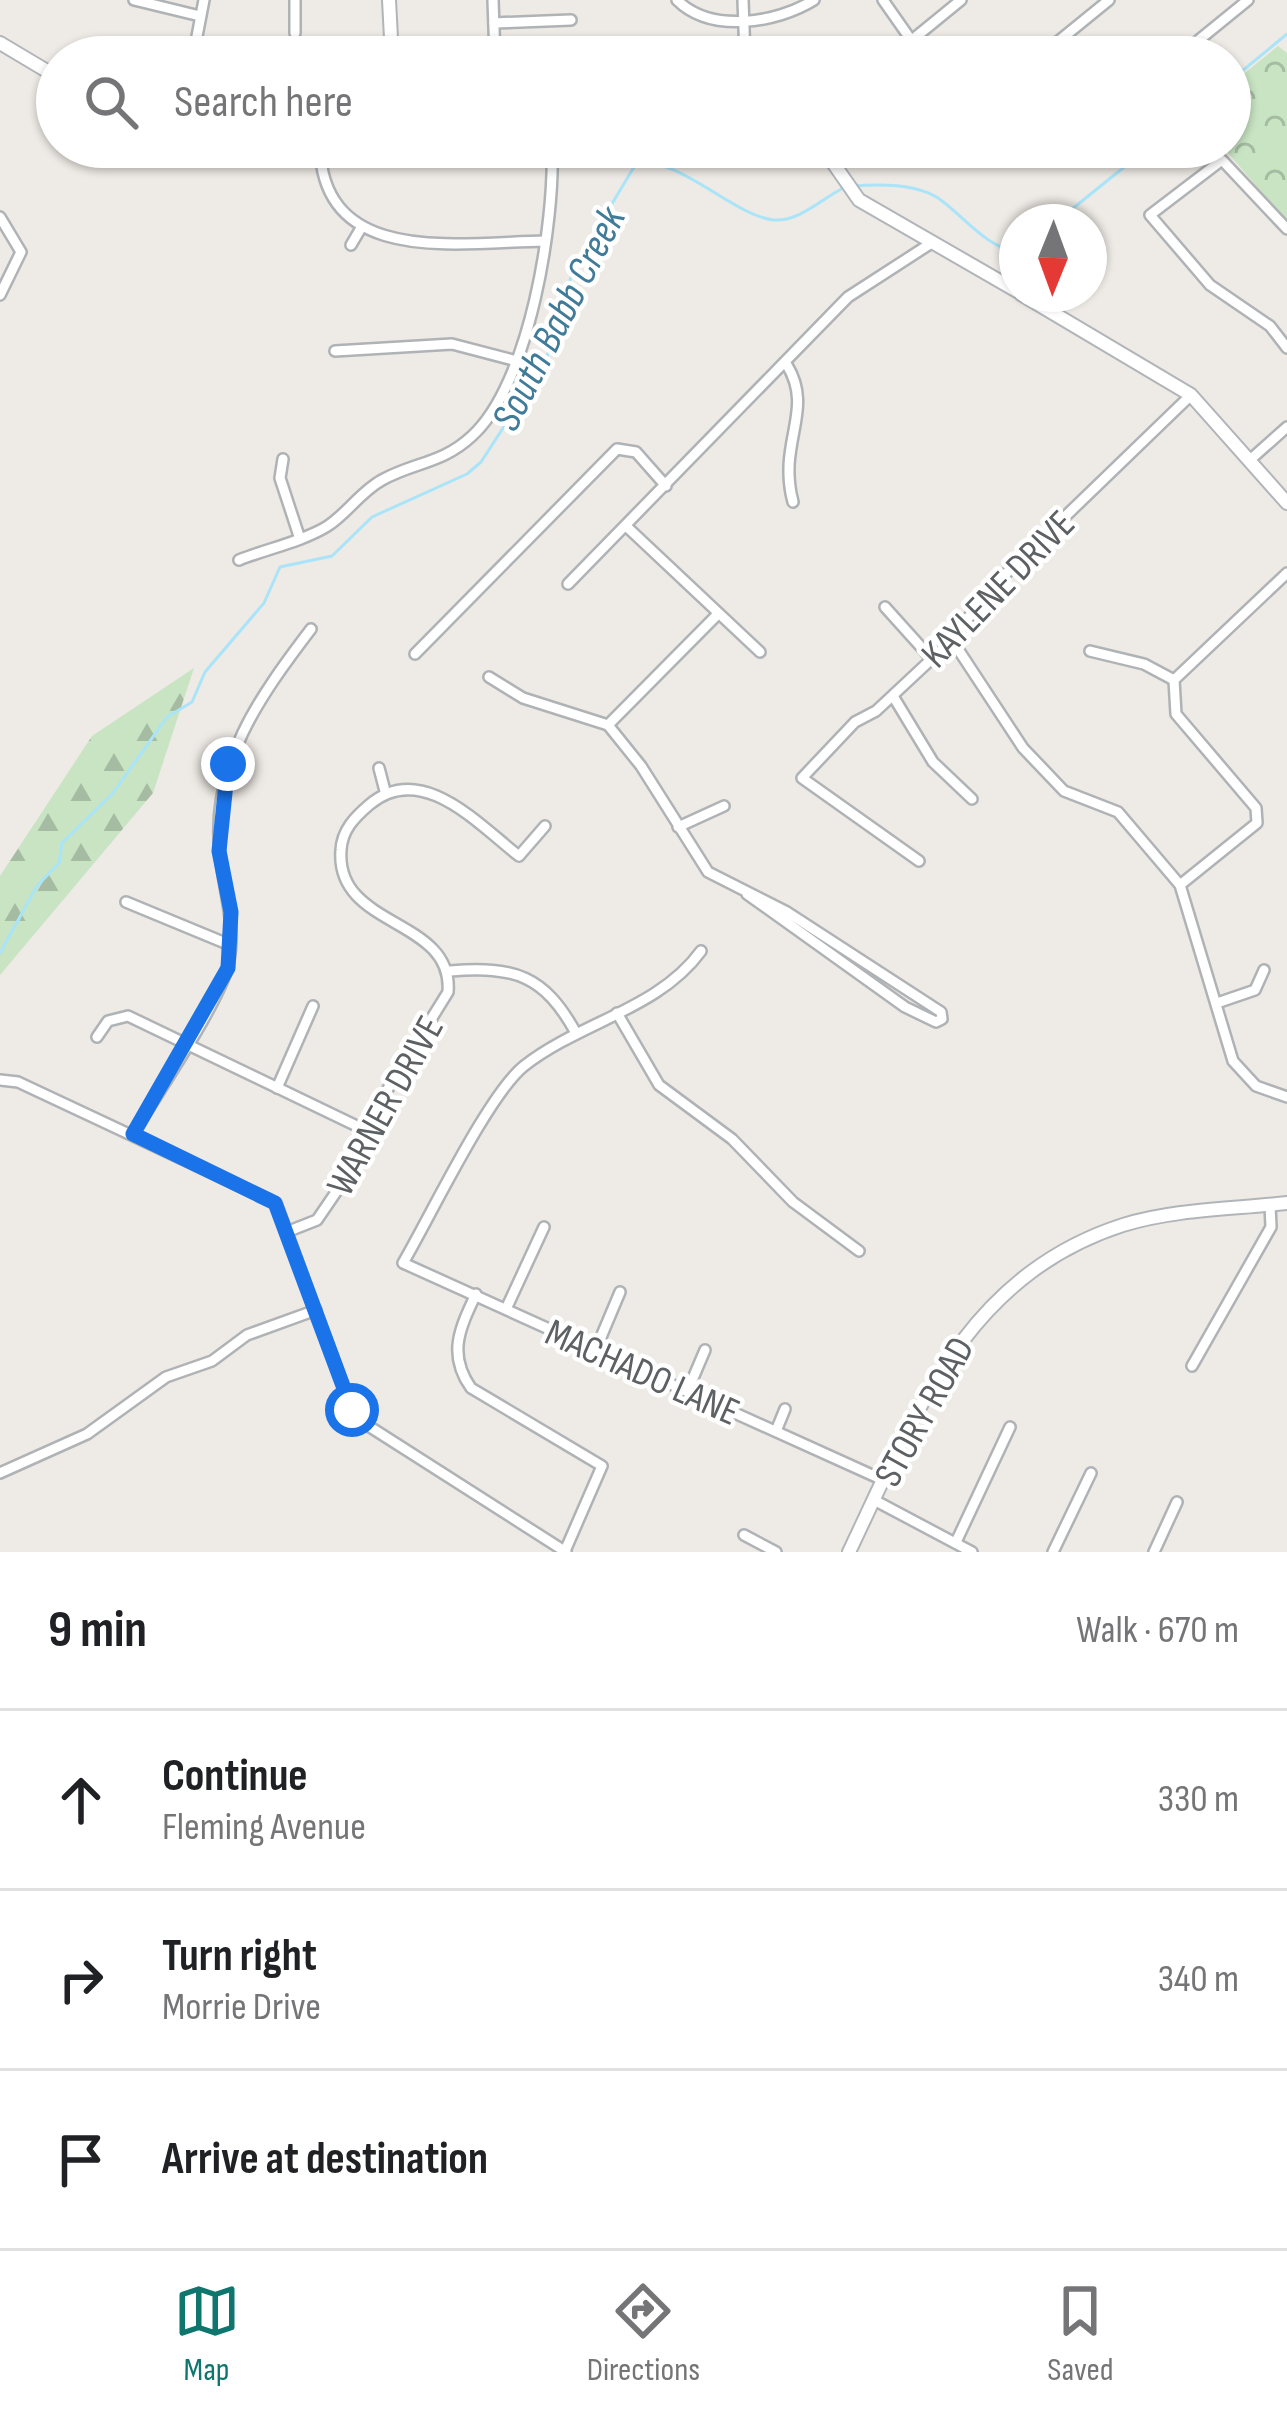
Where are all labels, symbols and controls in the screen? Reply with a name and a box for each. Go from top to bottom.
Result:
search box [36,36,1251,168]
icon: search [78,69,144,135]
text: Search here [174,75,353,130]
water label: South Babb Creek [481,198,638,439]
north arrow [999,204,1107,312]
street label: KAYLENE DRIVE [912,501,1085,678]
route end [201,737,255,791]
street label: WARNER DRIVE [318,1008,455,1204]
street label: MACHADO LANE [538,1310,746,1437]
street label: STORY ROAD [865,1329,985,1495]
route start [325,1383,379,1437]
text: 9 min [48,1600,147,1661]
text: Walk · 670 m [1076,1607,1239,1654]
text: Continue [162,1749,308,1804]
icon: ahead [48,1767,114,1833]
text: 330 m [1158,1776,1239,1823]
text: Fleming Avenue [162,1804,366,1851]
text: Turn right [162,1929,317,1984]
icon: right [48,1947,114,2013]
text: 340 m [1158,1956,1239,2003]
text: Morrie Drive [162,1984,321,2031]
icon: arrive [48,2127,114,2193]
text: Arrive at destination [162,2132,488,2187]
tab: Map [174,2278,240,2390]
tab: Directions [587,2278,700,2390]
tab: Saved [1047,2278,1113,2390]

